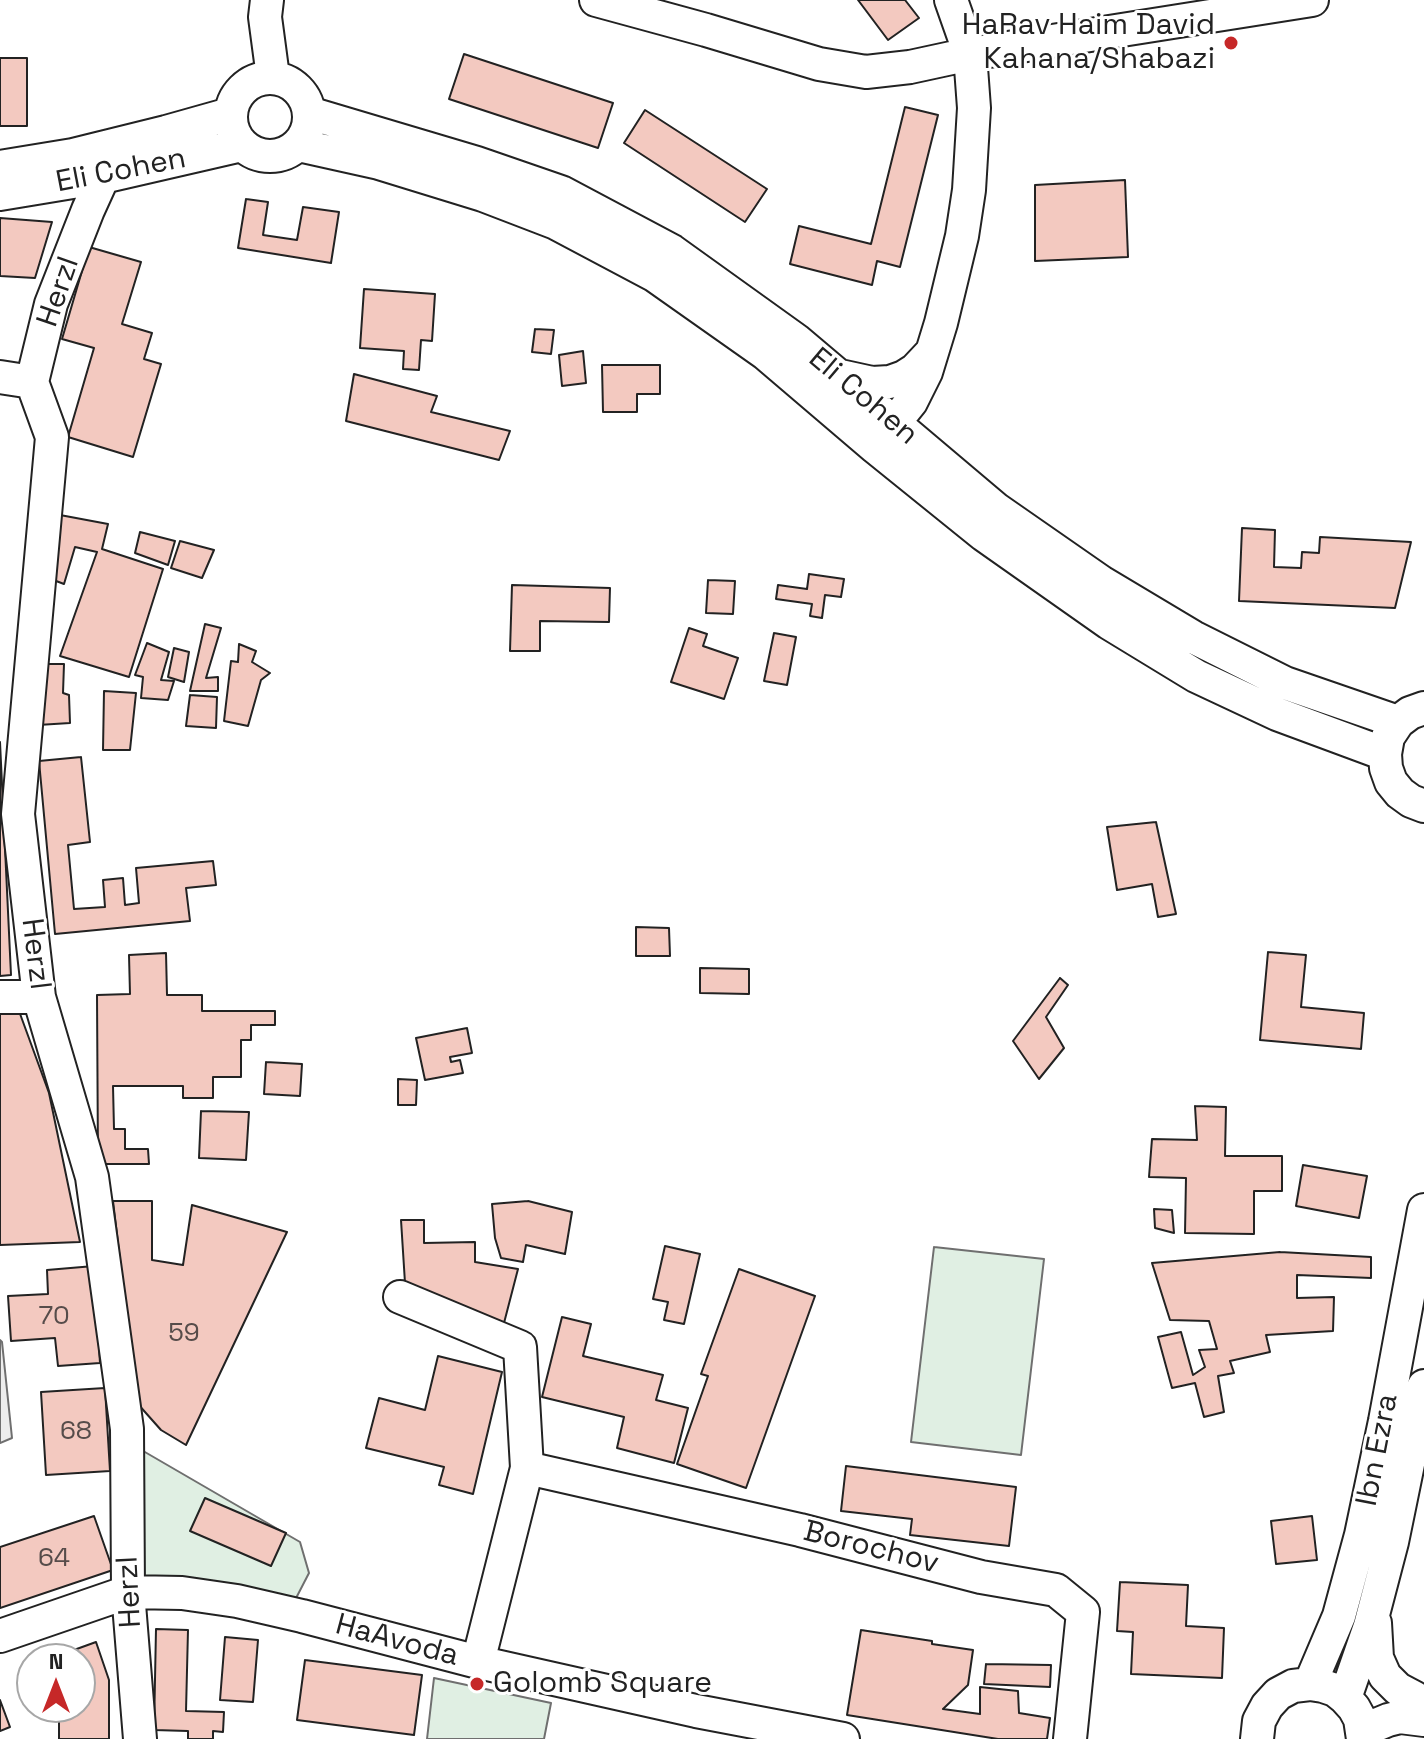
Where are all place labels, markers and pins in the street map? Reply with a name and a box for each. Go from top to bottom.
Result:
place label: HaRav Haim David Kahana/Shabazi [962,8,1215,78]
marker: HaRav Haim David Kahana/Shabazi [1222,34,1240,52]
place label: Golomb Square [493,1666,712,1702]
marker: Golomb Square [468,1675,486,1693]

